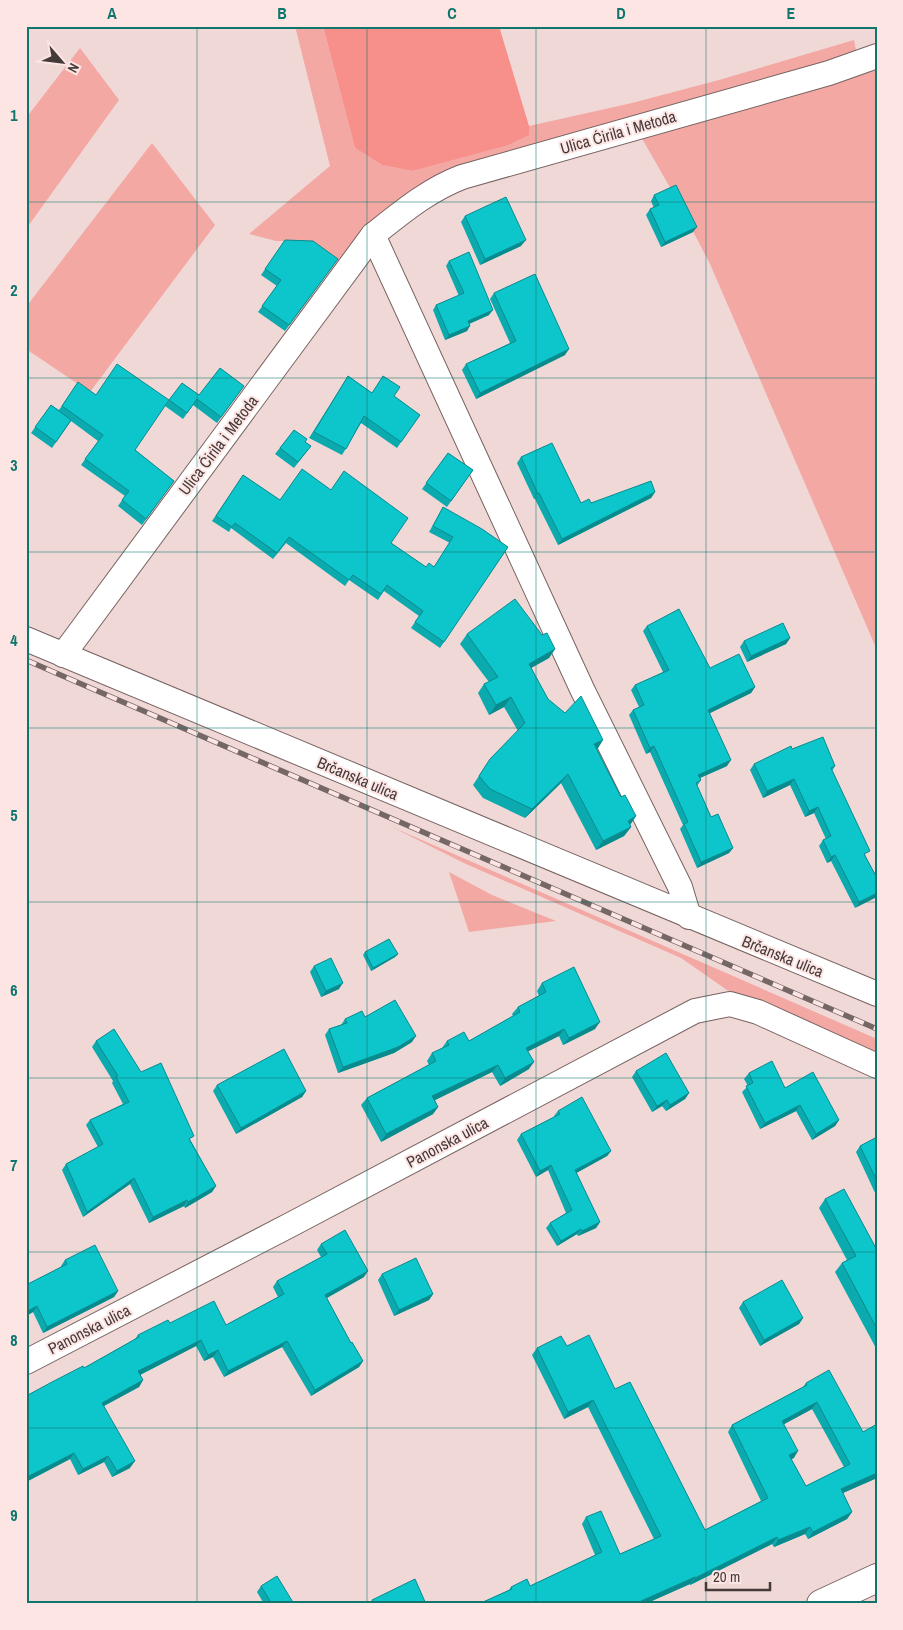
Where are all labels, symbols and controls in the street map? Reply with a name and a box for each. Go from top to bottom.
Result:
text: A [107,2,117,24]
text: B [277,2,287,24]
text: C [447,2,457,24]
text: D [616,2,626,24]
text: E [787,2,796,24]
north arrow [38,38,88,88]
text: N [64,60,83,76]
text: 1 [10,104,18,126]
street label: Ulica Ćirila i Metoda [557,105,679,159]
text: 2 [10,279,18,301]
street label: Ulica Ćirila i Metoda [173,390,263,499]
text: 3 [10,454,18,476]
text: 4 [10,629,18,651]
street label: Brčanska ulica [314,751,403,805]
text: 5 [10,804,18,826]
street label: Brčanska ulica [739,930,828,983]
text: 6 [10,979,18,1001]
street label: Panonska ulica [402,1111,492,1173]
text: 7 [10,1154,18,1176]
street label: Panonska ulica [44,1299,135,1359]
text: 8 [10,1329,18,1351]
text: 9 [10,1504,18,1526]
scale bar [706,1560,769,1592]
text: 20 m [713,1566,740,1587]

